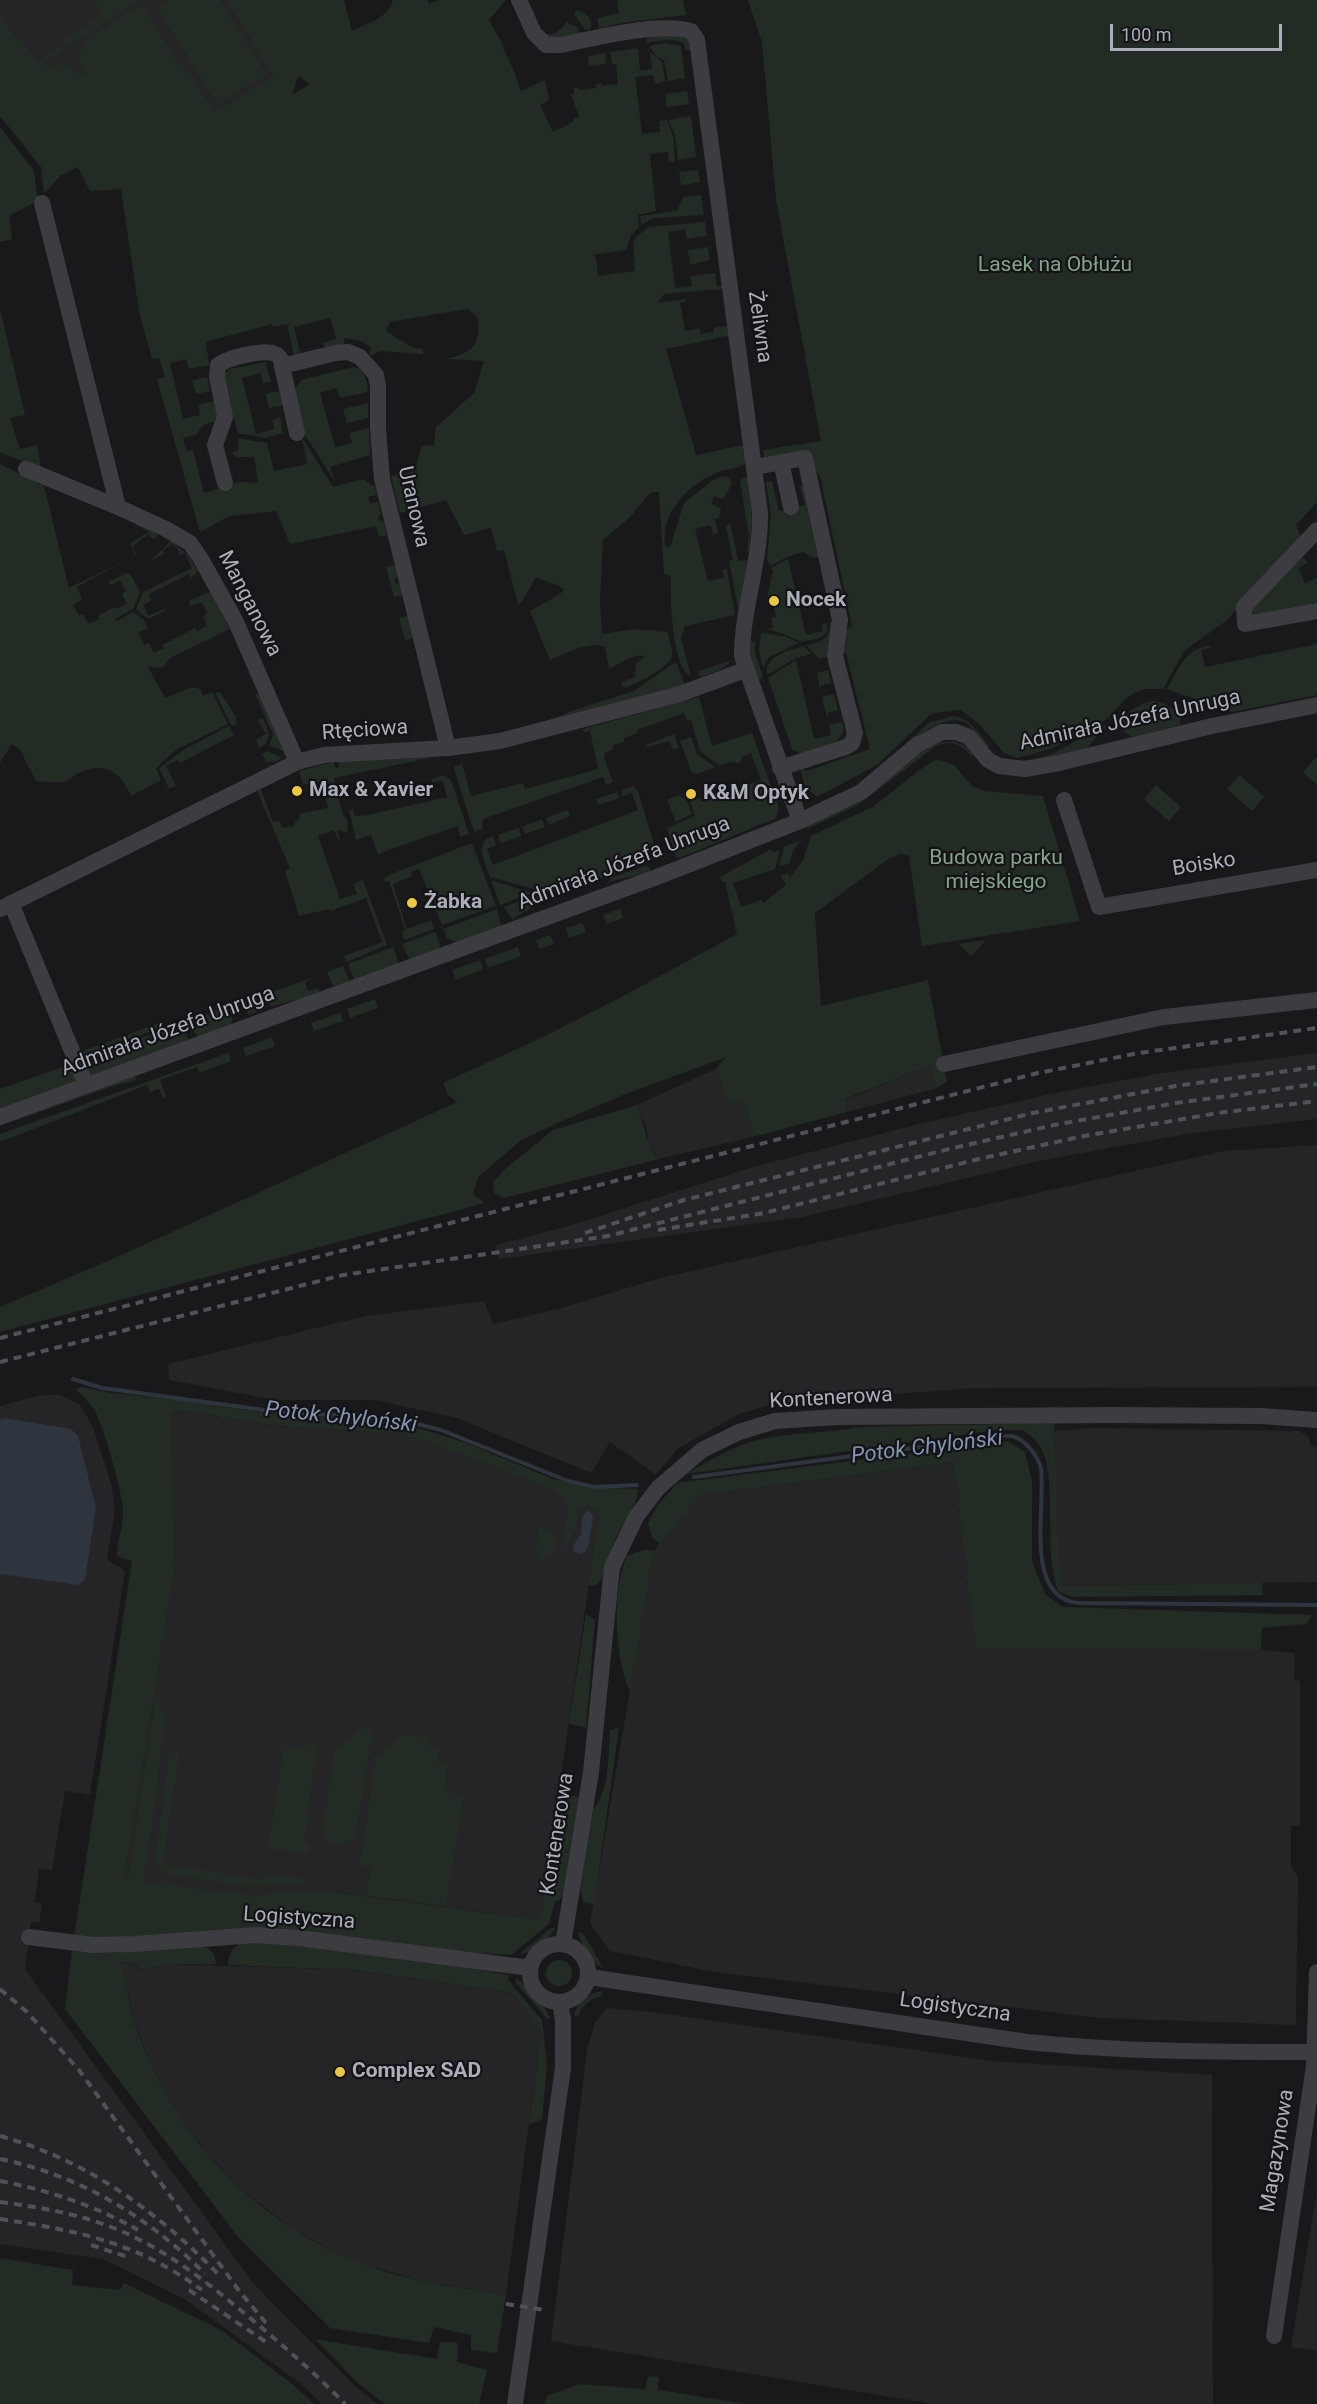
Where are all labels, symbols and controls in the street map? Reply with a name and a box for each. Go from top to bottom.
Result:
scale bar [1113,12,1286,50]
text: 100 m [1121,24,1172,45]
park label: Lasek na Obłużu [978,253,1132,279]
street label: Żeliwna [741,289,777,365]
street label: Uranowa [391,464,435,550]
street label: Manganowa [212,547,286,661]
place label: Nocek [786,588,846,614]
marker: Nocek [767,594,781,608]
street label: Admirała Józefa Unruga [1017,685,1243,757]
street label: Rtęciowa [321,715,409,747]
place label: Max & Xavier [309,778,433,804]
place label: K&M Optyk [703,781,809,807]
marker: Max & Xavier [290,784,304,798]
marker: K&M Optyk [684,787,698,801]
street label: Admirała Józefa Unruga [514,812,734,916]
park label: Budowa parku miejskiego [929,846,1063,896]
street label: Boisko [1171,848,1237,882]
place label: Żabka [424,890,482,916]
marker: Żabka [405,896,419,910]
street label: Admirała Józefa Unruga [58,982,278,1082]
street label: Kontenerowa [769,1383,893,1415]
water label: Potok Chyloński [264,1397,418,1439]
water label: Potok Chyloński [850,1426,1004,1470]
street label: Kontenerowa [536,1771,580,1897]
street label: Logistyczna [242,1903,356,1935]
street label: Logistyczna [898,1988,1012,2028]
place label: Complex SAD [352,2059,481,2085]
marker: Complex SAD [333,2065,347,2079]
street label: Magazynowa [1256,2088,1300,2214]

